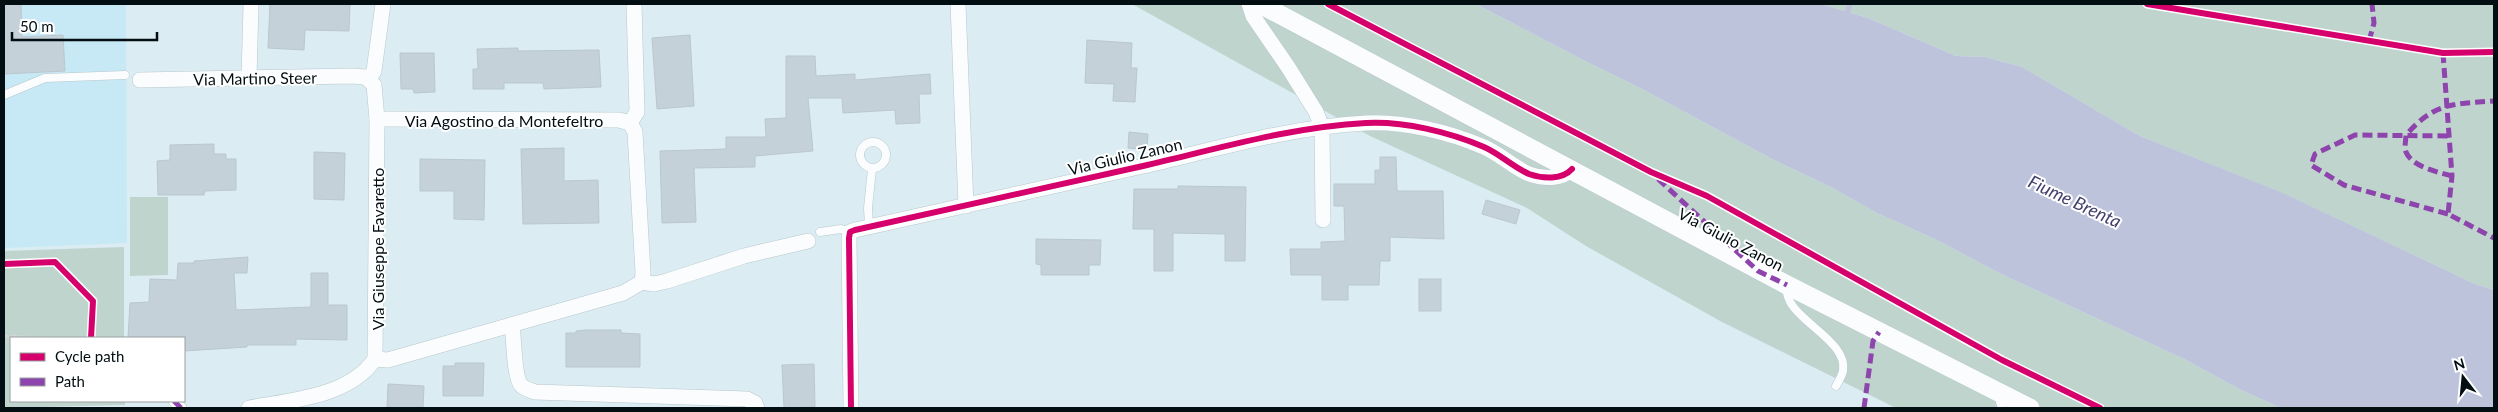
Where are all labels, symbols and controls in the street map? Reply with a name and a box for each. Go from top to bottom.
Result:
scale bar [12,10,158,42]
text: 50 m [20,17,54,35]
street label: Via Martino Steer [193,67,317,89]
street label: Via Agostino da Montefeltro [405,111,603,130]
street label: Via Giulio Zanon [1066,134,1184,178]
street label: Via Giuseppe Favaretto [368,168,387,330]
water label: Fiume Brenta [2025,170,2125,232]
street label: Via Giulio Zanon [1675,203,1787,275]
legend [10,337,185,402]
text: Cycle path [55,347,124,365]
north arrow [2438,352,2488,402]
text: N [2452,354,2467,374]
text: Path [55,372,85,390]

